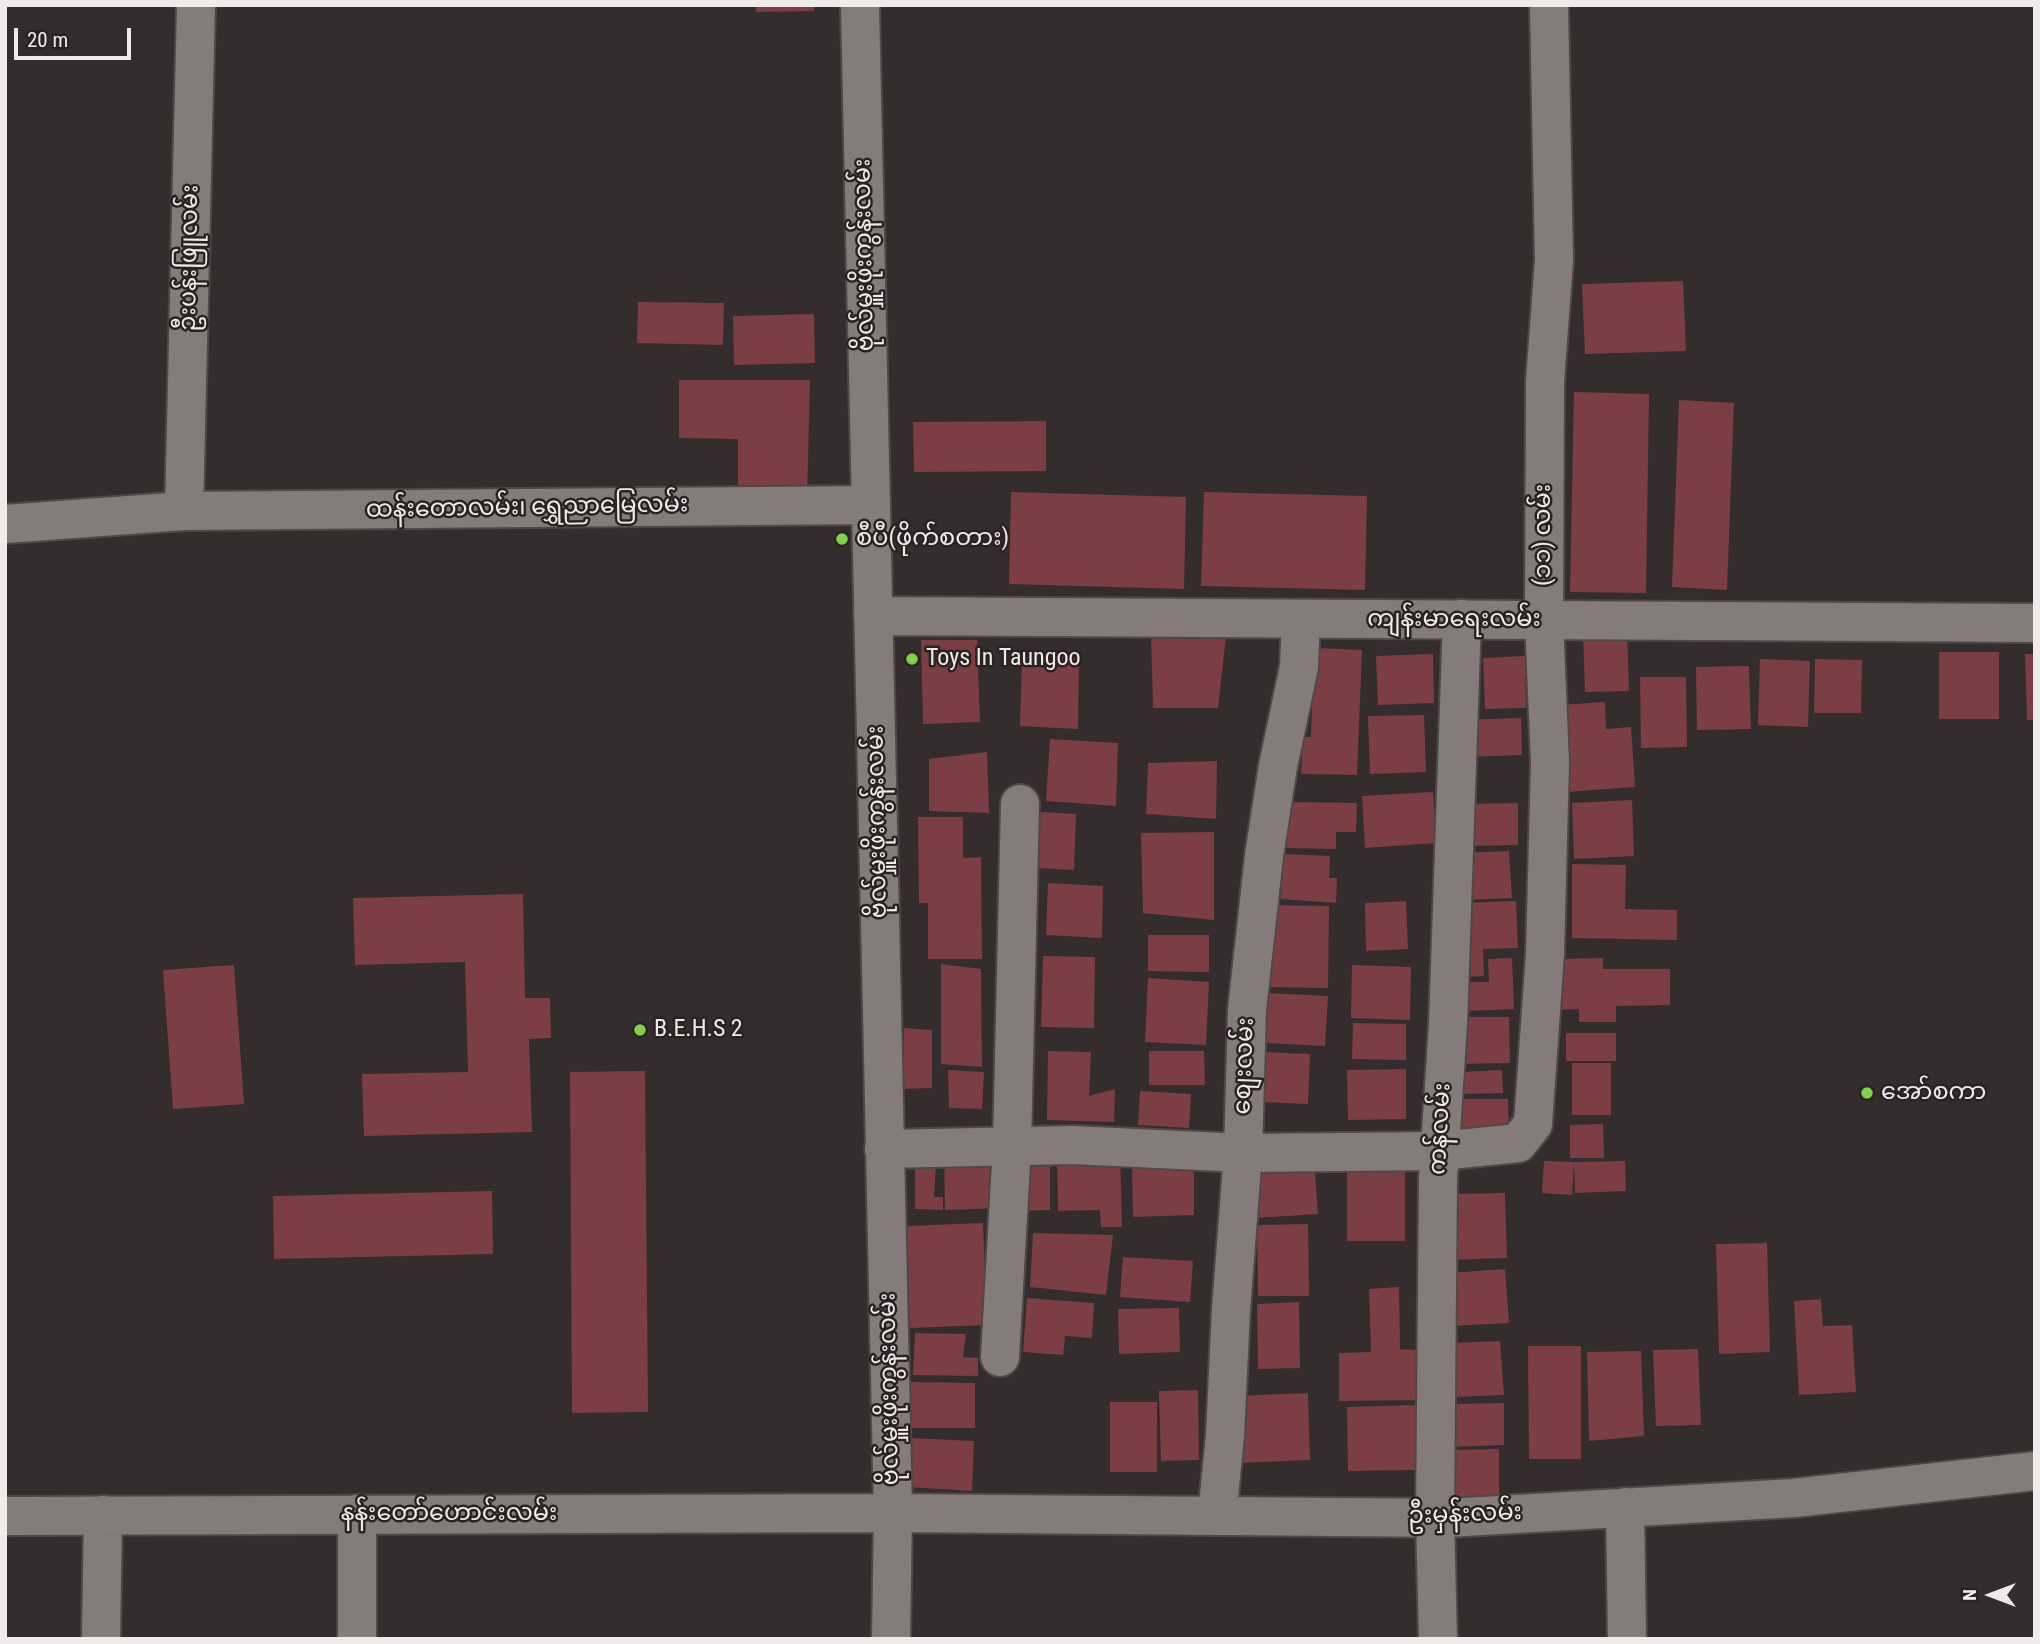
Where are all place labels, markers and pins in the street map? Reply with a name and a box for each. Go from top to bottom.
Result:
place label: စီပီ(ဖိုက်စတား) [856,525,1009,553]
marker: စီပီ(ဖိုက်စတား) [834,531,850,547]
place label: Toys In Taungoo [926,645,1081,673]
marker: Toys In Taungoo [904,651,920,667]
place label: B.E.H.S 2 [654,1016,743,1044]
marker: B.E.H.S 2 [632,1022,648,1038]
place label: အော်စကာ [1881,1079,1986,1107]
marker: အော်စကာ [1859,1085,1875,1101]

